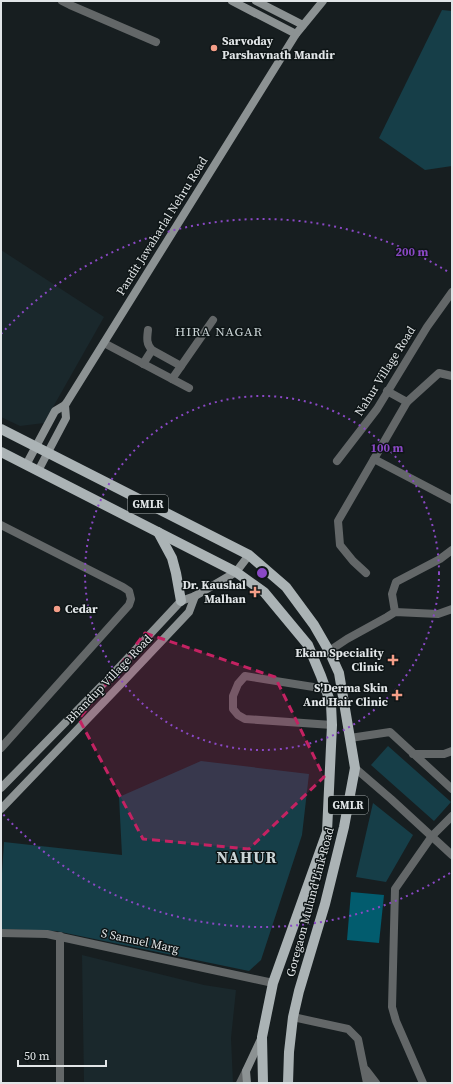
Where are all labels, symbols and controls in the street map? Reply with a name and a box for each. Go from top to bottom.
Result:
place label: Sarvoday Parshavnath Mandir [222,33,335,63]
marker: Sarvoday Parshavnath Mandir [209,43,219,53]
street label: Pandit Jawaharlal Nehru Road [113,153,211,298]
text: 200 m [396,244,429,260]
district label: HIRA NAGAR [175,323,263,340]
street label: Nahur Village Road [351,323,419,419]
text: 100 m [371,440,404,456]
road number: GMLR [128,495,168,513]
centre of rings [255,566,269,580]
place label: Dr. Kaushal Malhan [182,577,247,607]
marker: Dr. Kaushal Malhan [249,586,261,598]
place label: Cedar [65,601,98,617]
marker: Cedar [52,604,62,614]
street label: Bhandup Village Road [62,631,156,727]
place label: Ekam Speciality Clinic [295,645,385,675]
marker: Ekam Speciality Clinic [387,654,399,666]
place label: S'Derma Skin And Hair Clinic [303,680,389,710]
marker: S'Derma Skin And Hair Clinic [391,689,403,701]
road number: GMLR [328,796,368,814]
street label: Goregaon Mulund Link Road [282,825,338,978]
district label: NAHUR [216,846,278,868]
street label: S Samuel Marg [100,925,180,957]
scale bar [18,1042,106,1068]
text: 50 m [24,1048,50,1064]

